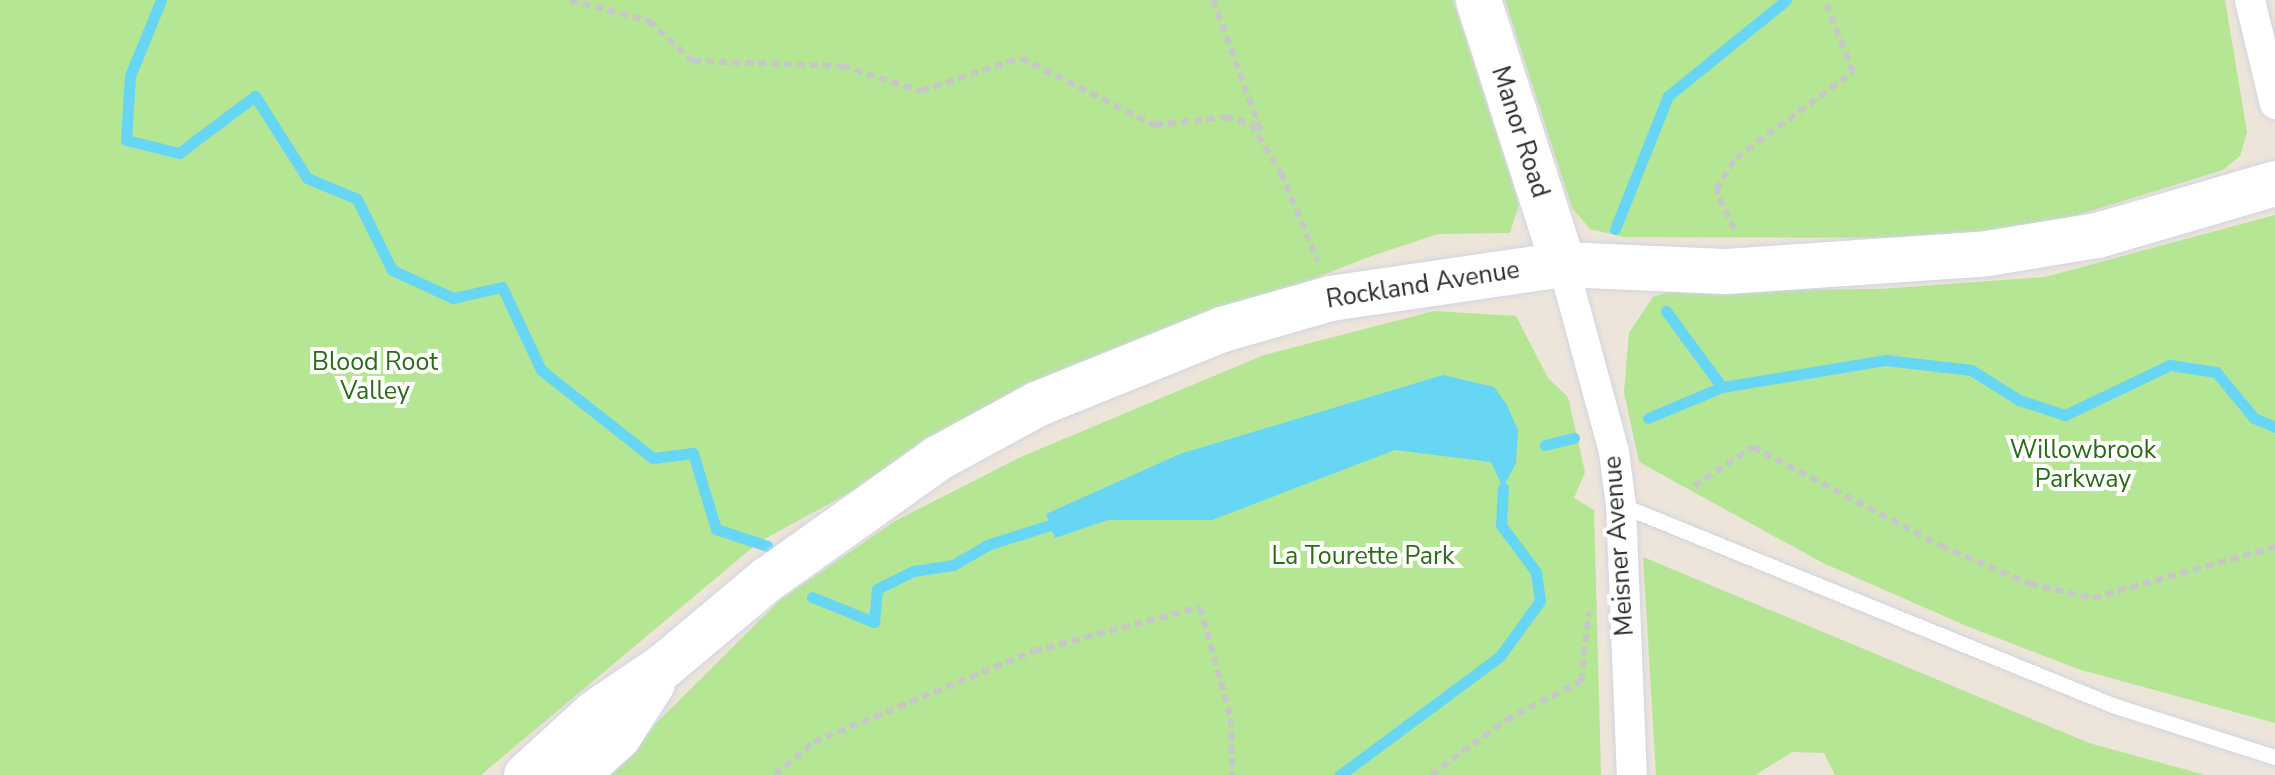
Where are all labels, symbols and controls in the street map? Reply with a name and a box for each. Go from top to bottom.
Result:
street label: Manor Road [1485,63,1555,201]
street label: Rockland Avenue [1324,255,1522,315]
park label: Blood Root Valley [312,348,438,407]
park label: Willowbrook Parkway [2010,436,2156,495]
street label: Meisner Avenue [1598,455,1640,637]
park label: La Tourette Park [1271,541,1455,571]

